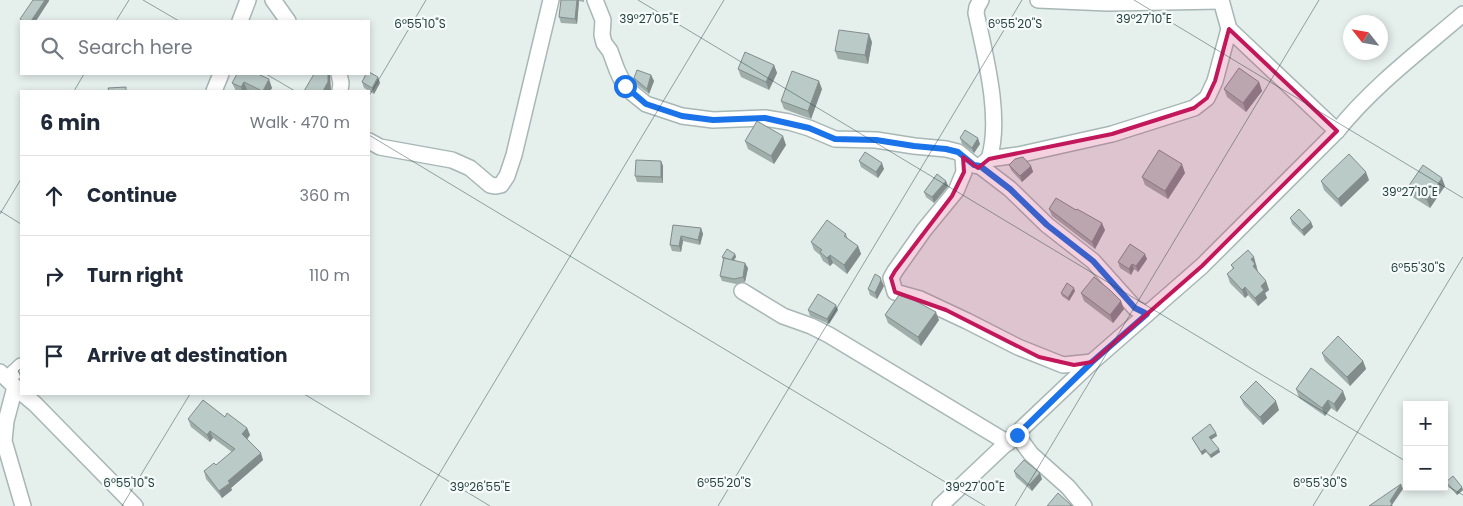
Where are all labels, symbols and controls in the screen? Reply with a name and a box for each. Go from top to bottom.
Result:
text: 39°27'05"E [619,10,679,27]
text: 39°27'10"E [1116,10,1172,27]
text: 6°55'10"S [394,15,446,32]
text: 6°55'20"S [988,15,1042,32]
north arrow [1343,15,1388,60]
search box [20,20,370,75]
icon: search [38,34,66,62]
text: Search here [78,34,192,61]
route start [614,75,637,98]
text: 6 min [40,108,100,137]
text: Walk · 470 m [250,111,350,134]
icon: ahead [40,182,68,210]
text: Continue [87,182,177,209]
text: 39°27'10"E [1382,183,1438,200]
text: 360 m [300,184,350,207]
text: 6°55'30"S [1391,259,1445,276]
icon: right [40,262,68,290]
text: Turn right [87,262,183,289]
text: 110 m [309,264,350,287]
icon: arrive [40,342,68,370]
text: Arrive at destination [87,342,288,369]
map controls [1403,401,1448,491]
button: + [1403,401,1448,446]
route end [1006,424,1029,447]
button: − [1403,446,1448,491]
text: 6°55'10"S [103,474,155,491]
text: 6°55'20"S [697,474,751,491]
text: 6°55'30"S [1293,474,1347,491]
text: 39°26'55"E [450,478,510,495]
text: 39°27'00"E [945,478,1005,495]

